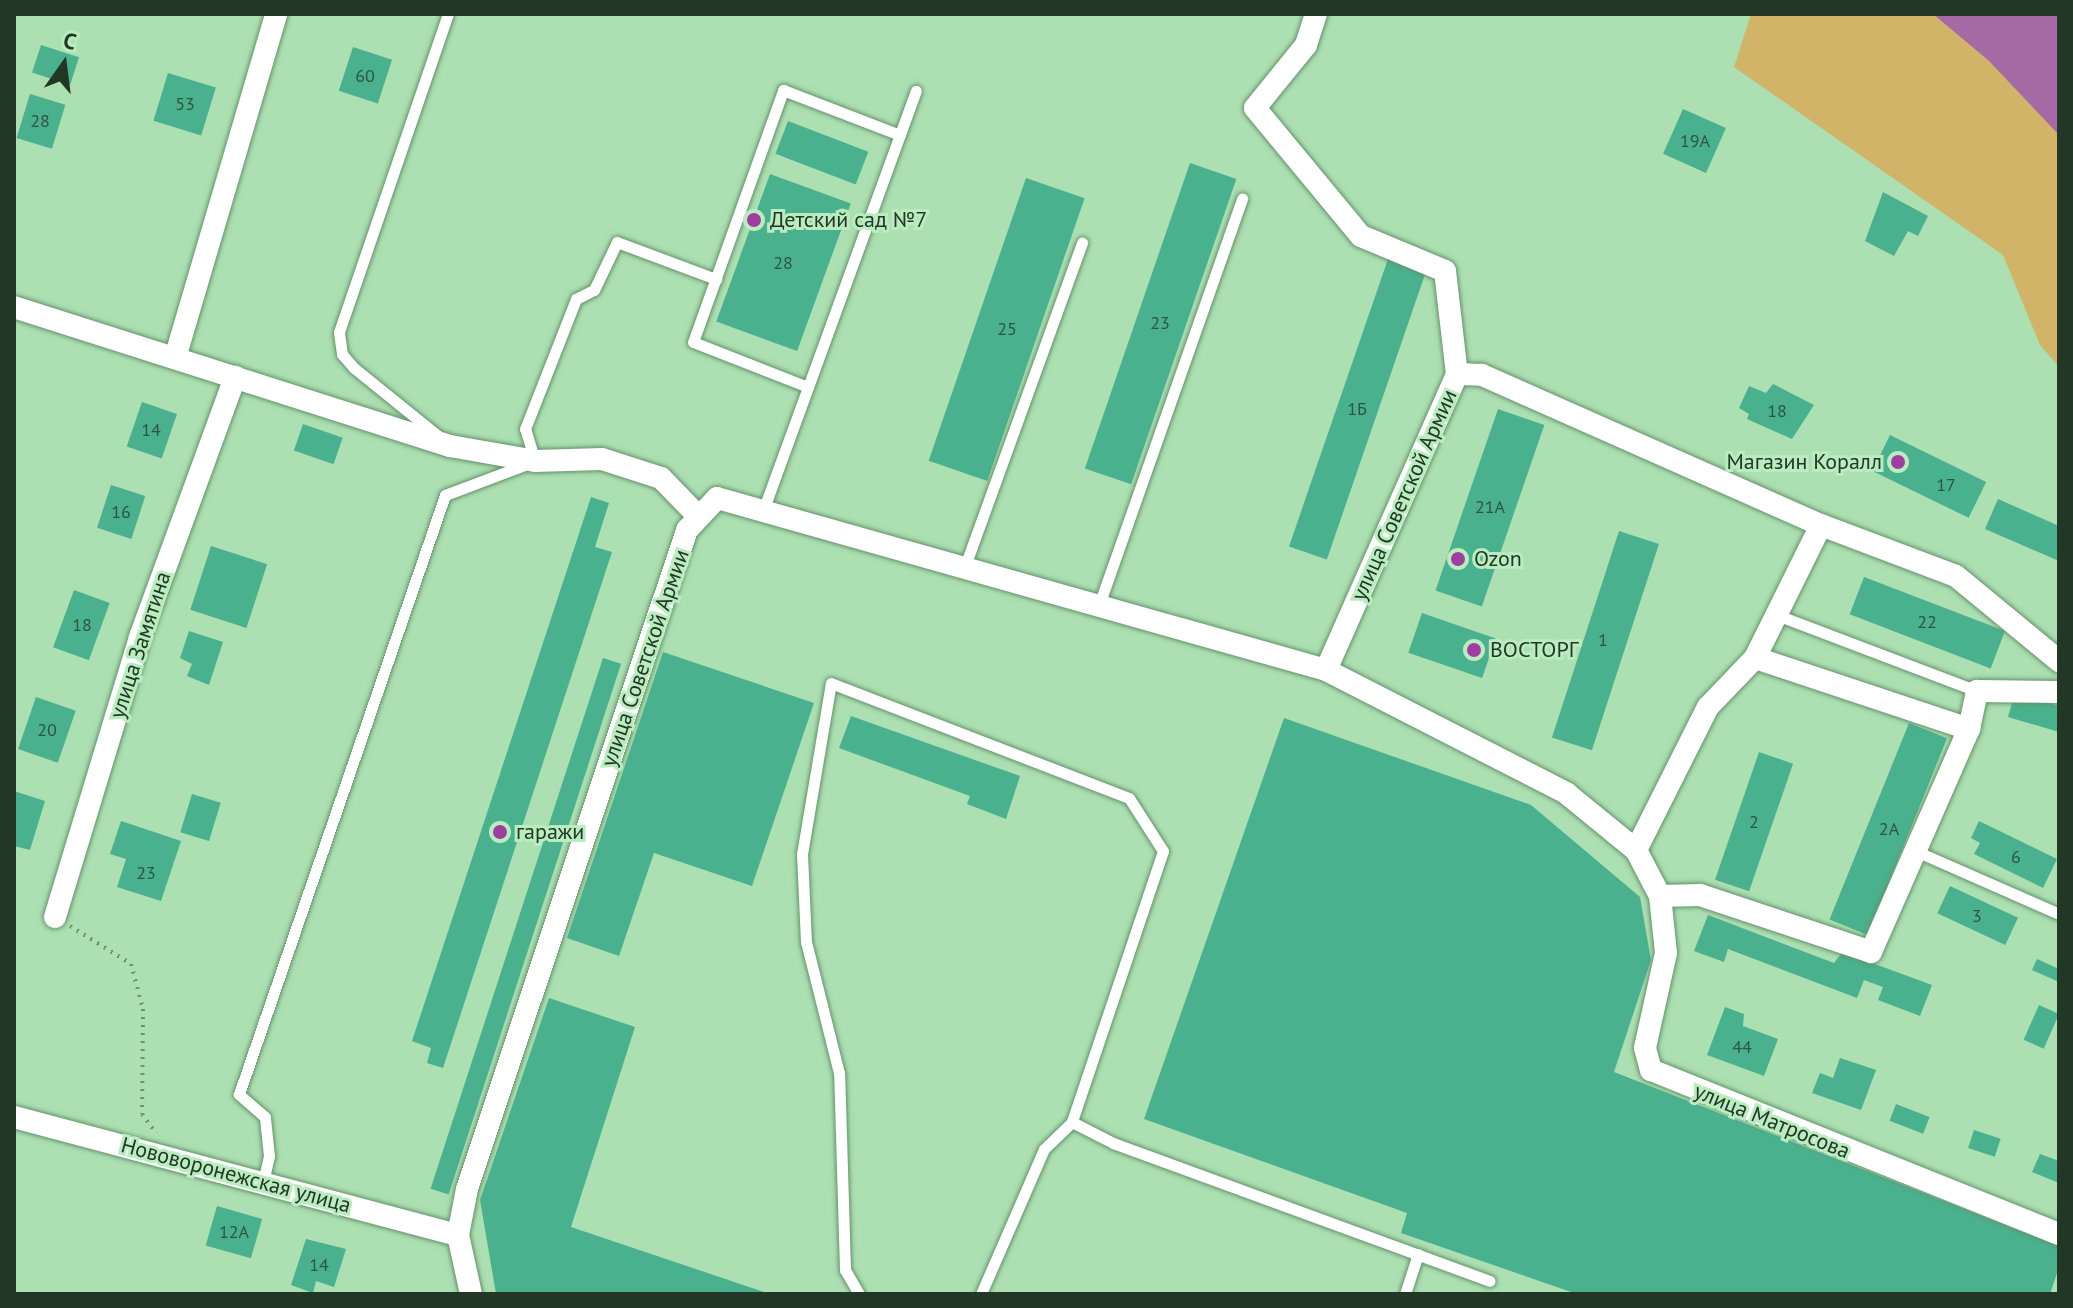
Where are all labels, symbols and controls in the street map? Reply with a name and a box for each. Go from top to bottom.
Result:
north arrow [24,24,104,104]
text: С [60,26,79,56]
house number: 60 [355,65,375,87]
house number: 53 [175,93,195,115]
house number: 28 [30,110,50,132]
house number: 19А [1680,130,1710,152]
place label: Детский сад №7 [770,207,927,233]
marker: Детский сад №7 [745,211,763,229]
house number: 28 [773,252,793,274]
house number: 23 [1150,312,1170,334]
house number: 25 [997,318,1017,340]
street label: улица Советской Армии [1345,385,1463,605]
house number: 1Б [1347,398,1367,420]
house number: 18 [1767,400,1787,422]
house number: 14 [141,419,161,441]
place label: Магазин Коралл [1726,449,1882,475]
marker: Магазин Коралл [1889,453,1907,471]
house number: 17 [1936,474,1956,496]
house number: 21А [1475,496,1505,518]
house number: 16 [111,501,131,523]
street label: улица Советской Армии [595,546,695,770]
place label: Ozon [1474,546,1522,572]
marker: Ozon [1449,550,1467,568]
street label: улица Замятина [104,568,176,722]
house number: 22 [1917,611,1937,633]
house number: 18 [72,614,92,636]
house number: 1 [1598,629,1608,651]
place label: ВОСТОРГ [1490,637,1578,663]
marker: ВОСТОРГ [1465,641,1483,659]
house number: 20 [37,719,57,741]
house number: 2 [1749,811,1759,833]
house number: 2А [1879,818,1899,840]
place label: гаражи [516,819,584,845]
marker: гаражи [491,823,509,841]
house number: 6 [2011,846,2021,868]
house number: 23 [136,862,156,884]
house number: 3 [1972,905,1982,927]
house number: 44 [1732,1036,1752,1058]
street label: улица Матросова [1690,1078,1854,1164]
street label: Нововоронежская улица [118,1132,354,1218]
house number: 12А [219,1221,249,1243]
house number: 14 [309,1254,329,1276]

